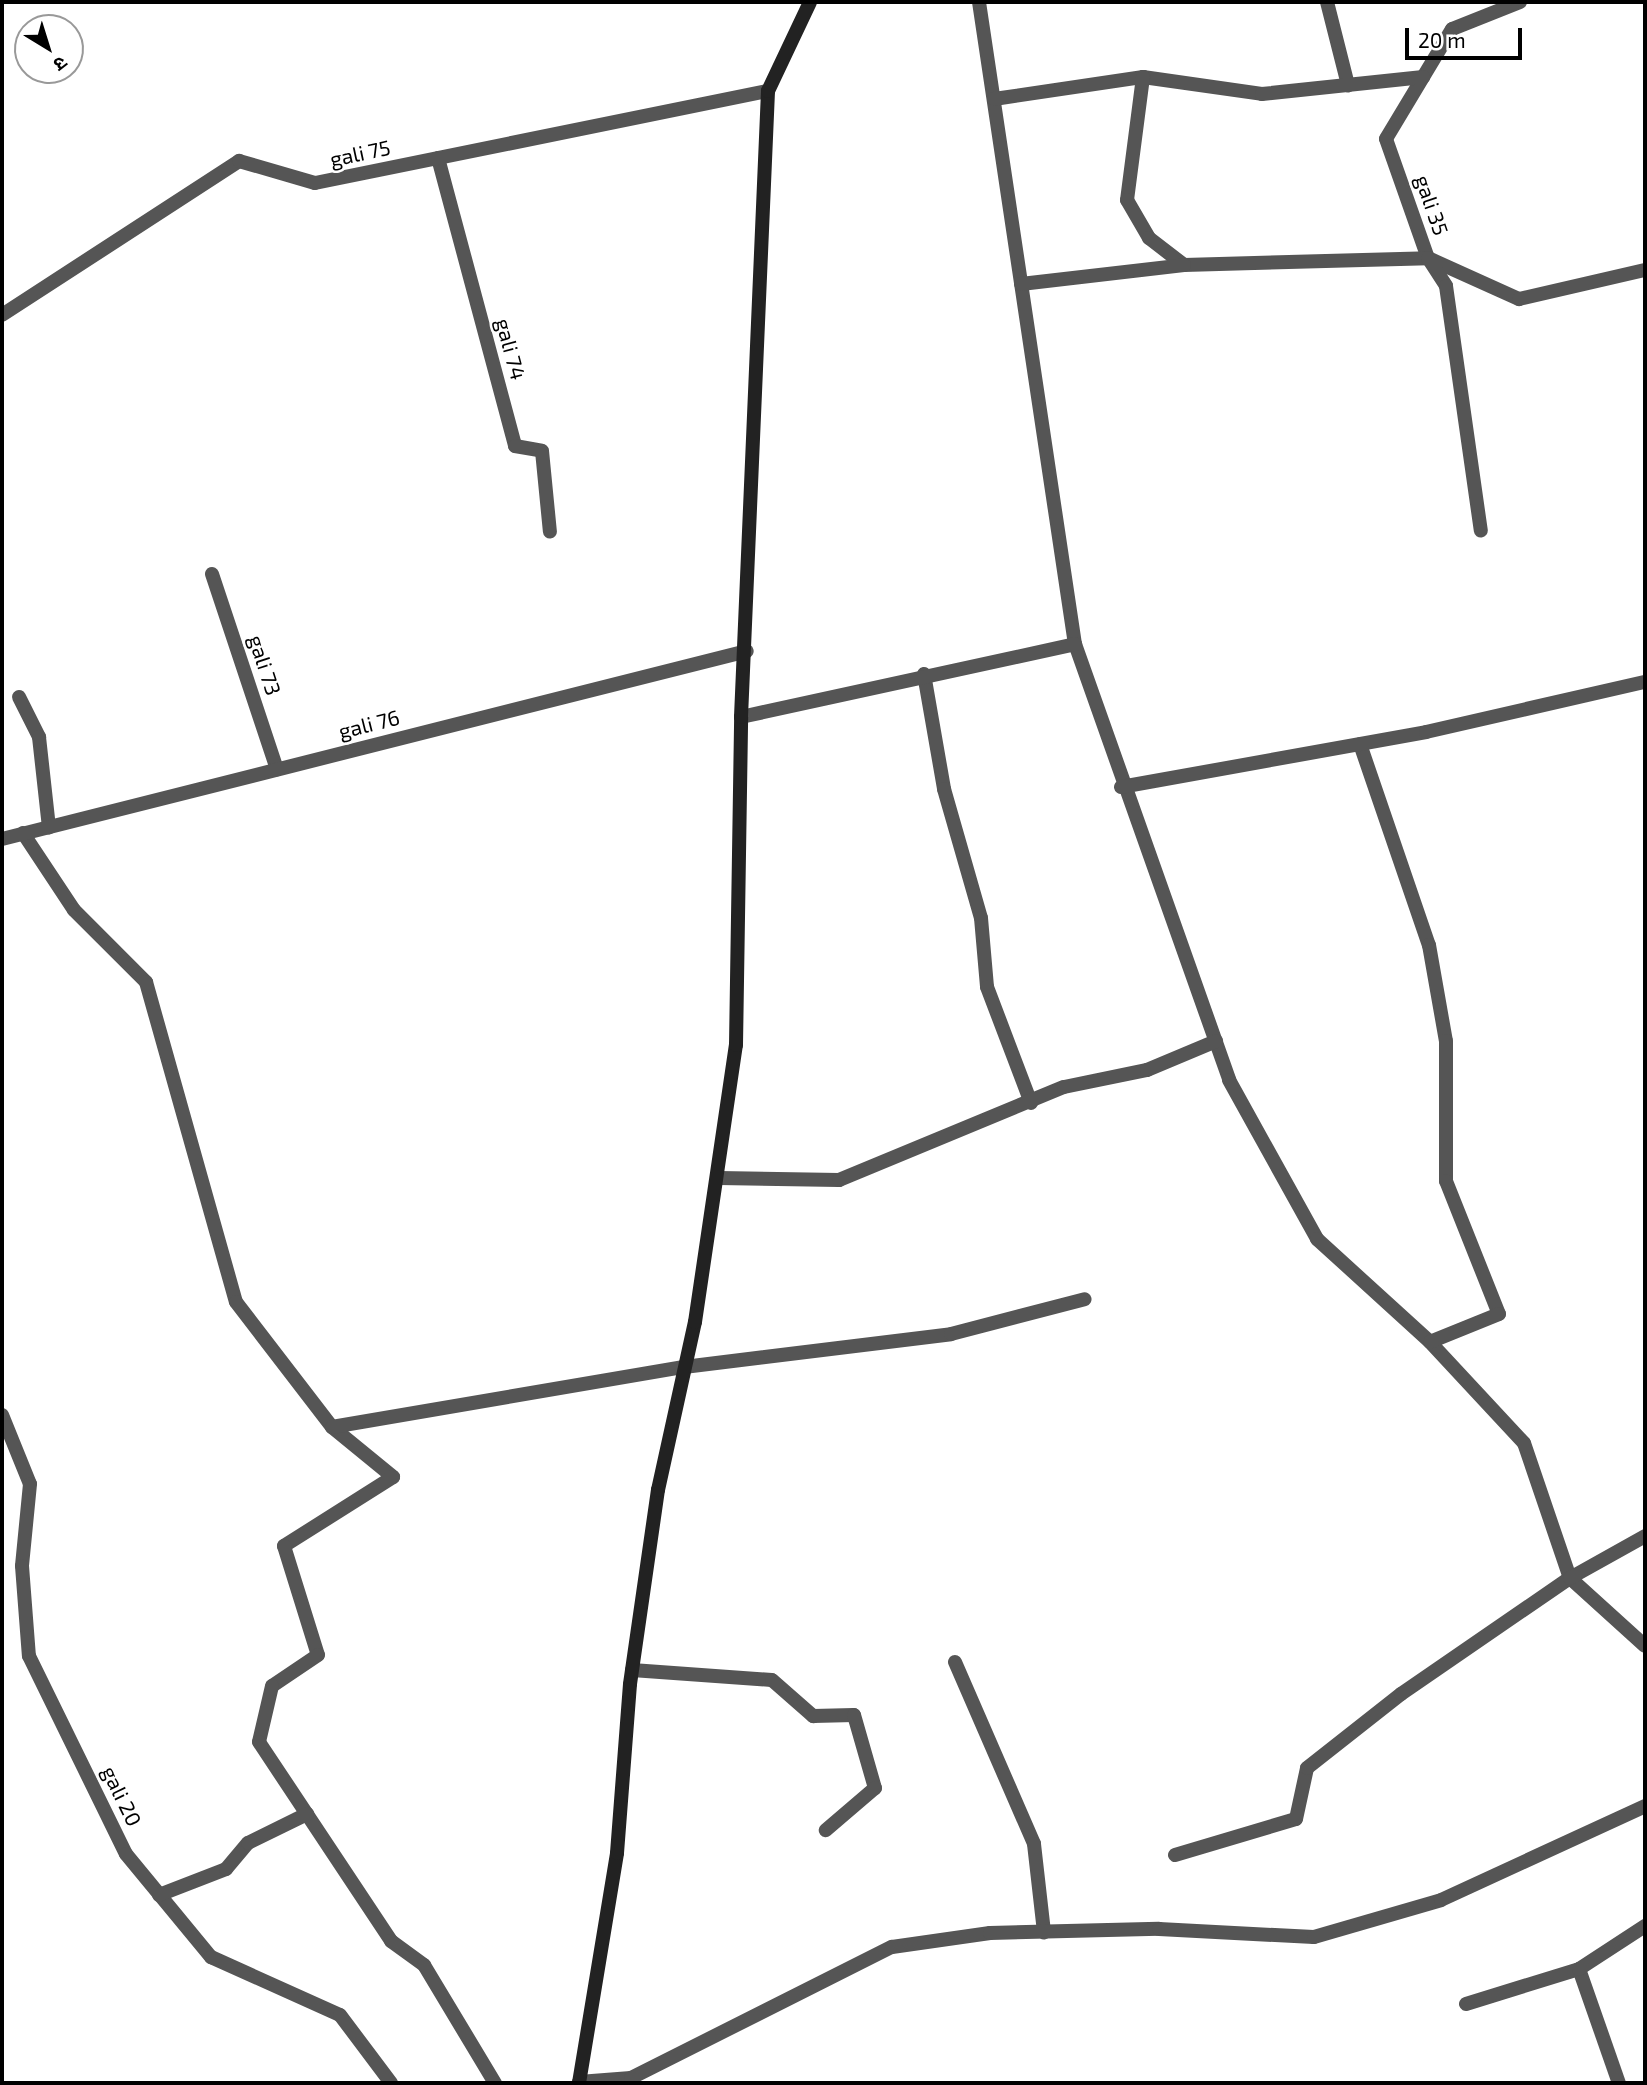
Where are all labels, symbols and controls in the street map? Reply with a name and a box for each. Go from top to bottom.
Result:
north arrow [14,14,84,84]
scale bar [1409,14,1526,58]
text: 20 m [1418,27,1466,52]
text: उ [50,52,72,77]
street label: gali 75 [327,134,393,172]
street label: gali 35 [1410,171,1454,239]
street label: gali 74 [491,315,531,383]
street label: gali 73 [243,632,287,698]
street label: gali 76 [336,704,402,744]
street label: gali 20 [97,1762,147,1830]

